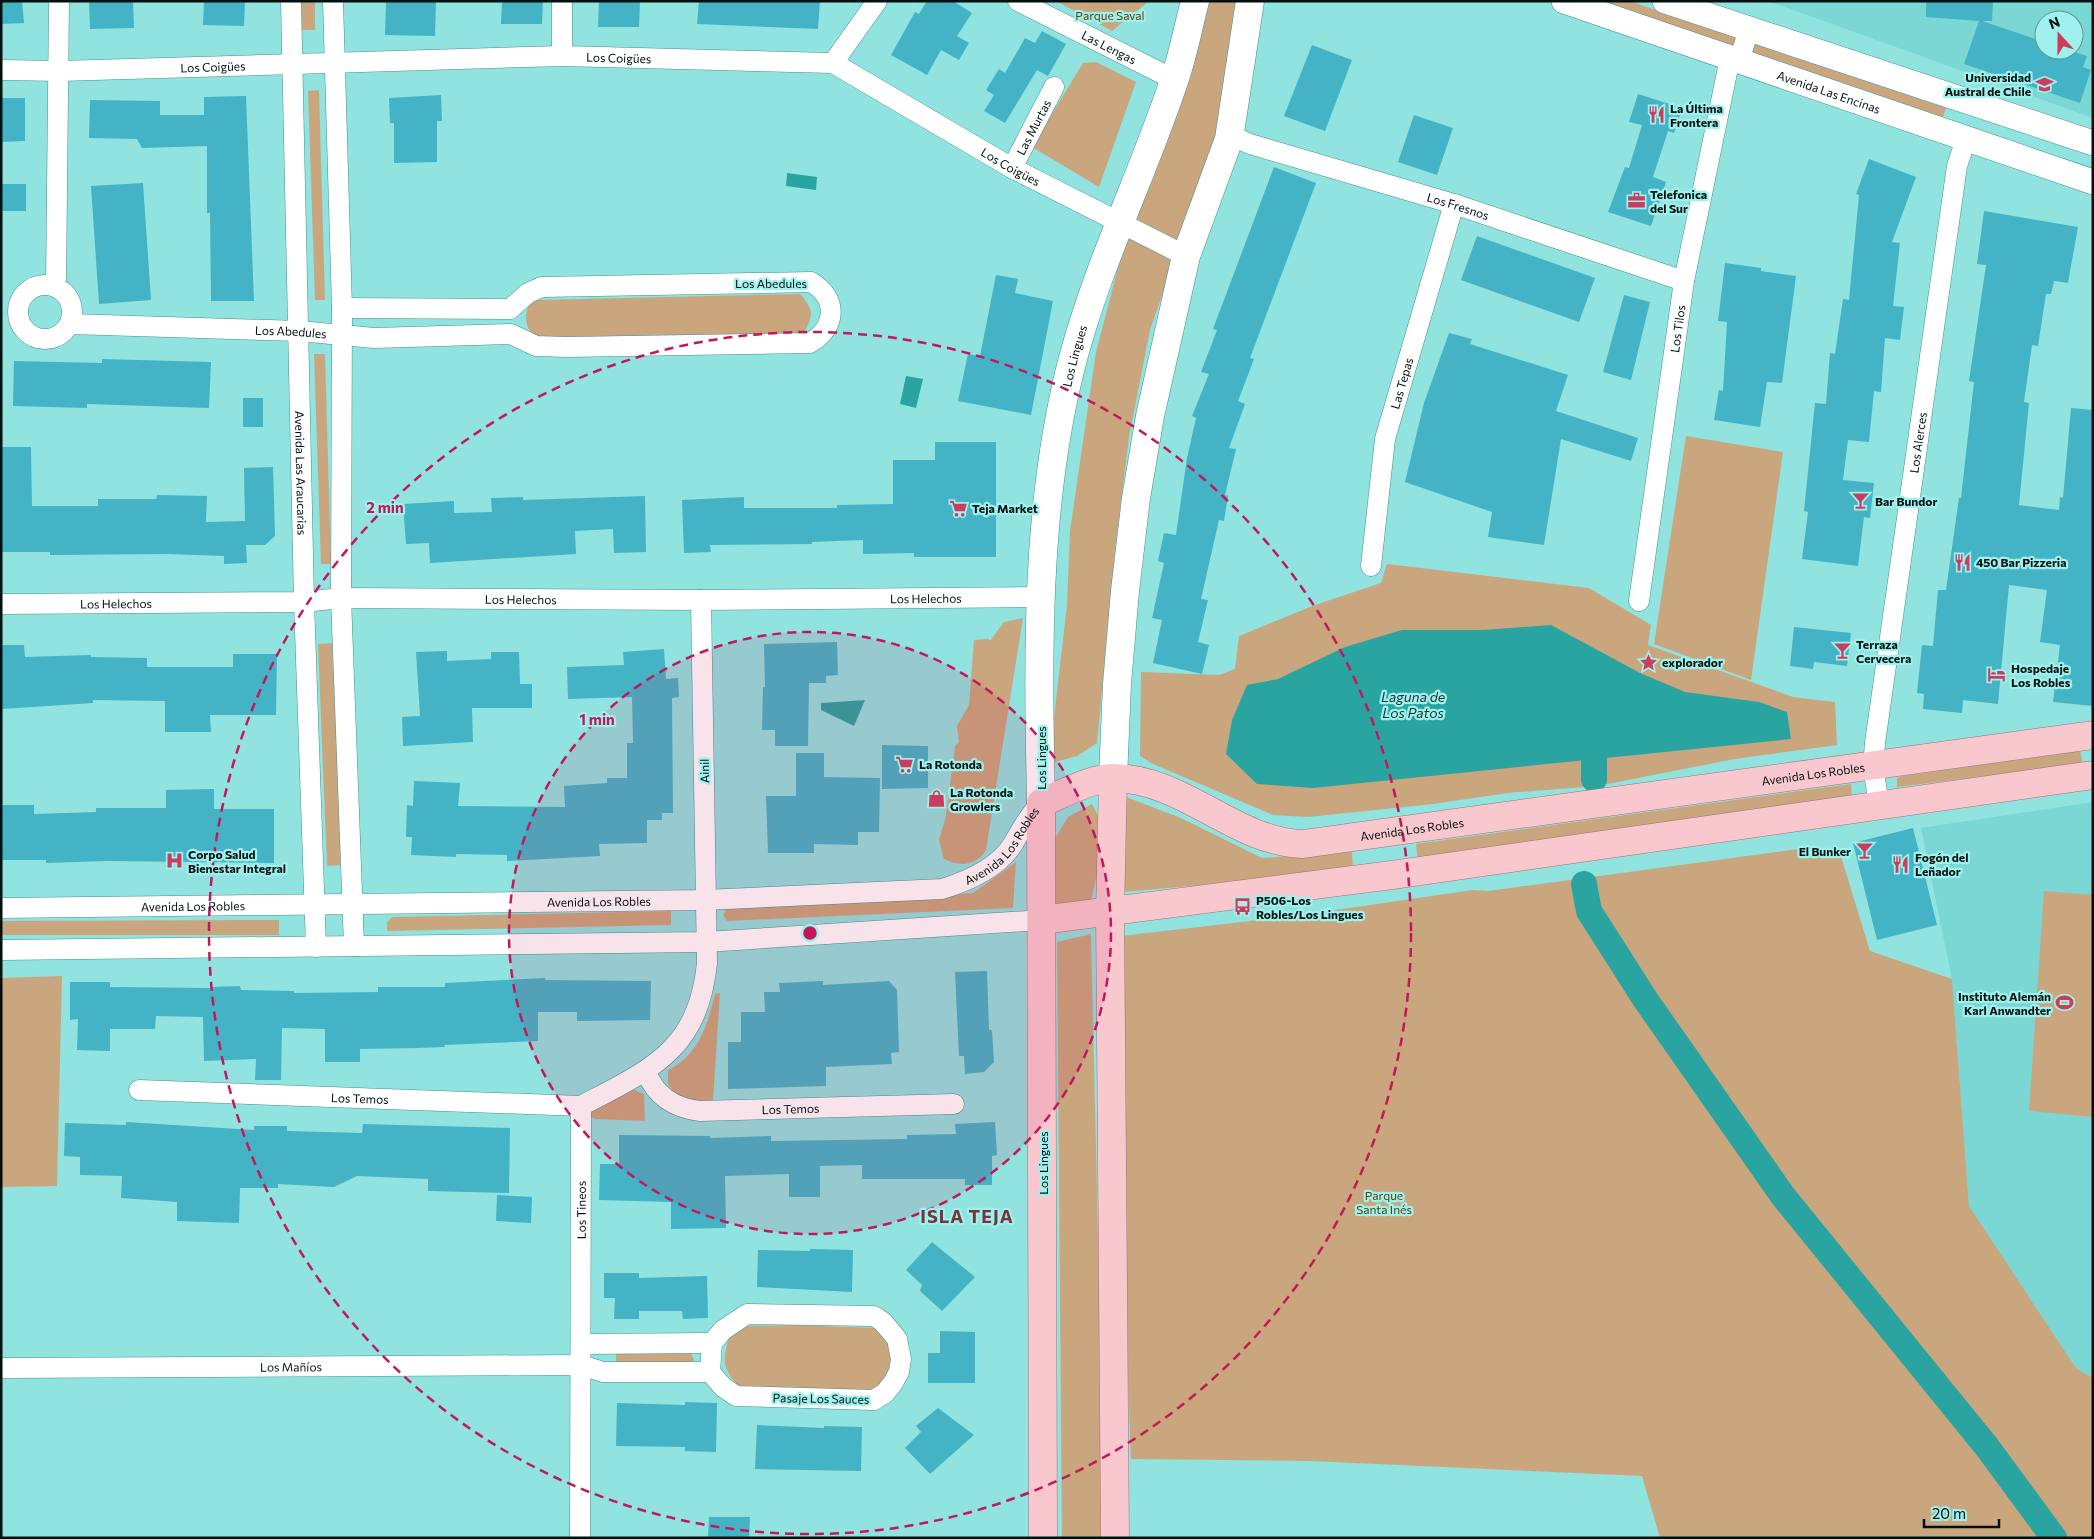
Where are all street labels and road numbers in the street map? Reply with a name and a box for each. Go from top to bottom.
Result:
street label: Las Lengas [1080,27,1139,66]
street label: Los Coigües [586,50,652,65]
street label: Los Coigües [180,58,246,74]
street label: Avenida Las Encinas [1775,67,1882,116]
street label: Las Murtas [1013,97,1053,157]
street label: Los Coigües [979,145,1043,188]
street label: Los Fresnos [1425,189,1491,222]
street label: Los Abedules [735,276,807,290]
street label: Los Tilos [1667,304,1688,353]
street label: Los Abedules [255,323,327,341]
street label: Los Lingues [1059,323,1089,388]
street label: Las Tepas [1387,356,1416,410]
street label: Avenida Las Araucarias [293,411,310,535]
street label: Los Alerces [1906,411,1929,474]
street label: Los Helechos [890,591,962,605]
street label: Los Helechos [485,592,557,606]
street label: Los Helechos [80,596,152,610]
street label: Los Lingues [1034,726,1048,790]
street label: Ainil [697,759,711,783]
street label: Avenida Los Robles [1761,760,1866,788]
street label: Avenida Los Robles [962,804,1042,887]
street label: Avenida Los Robles [1359,815,1465,843]
street label: Avenida Los Robles [547,894,651,909]
street label: Avenida Los Robles [141,898,245,913]
street label: Los Temos [331,1090,389,1106]
street label: Los Temos [761,1101,820,1116]
street label: Los Lingues [1036,1131,1050,1195]
street label: Los Tineos [574,1181,588,1239]
street label: Los Mañíos [260,1359,322,1374]
street label: Pasaje Los Sauces [773,1390,869,1406]

